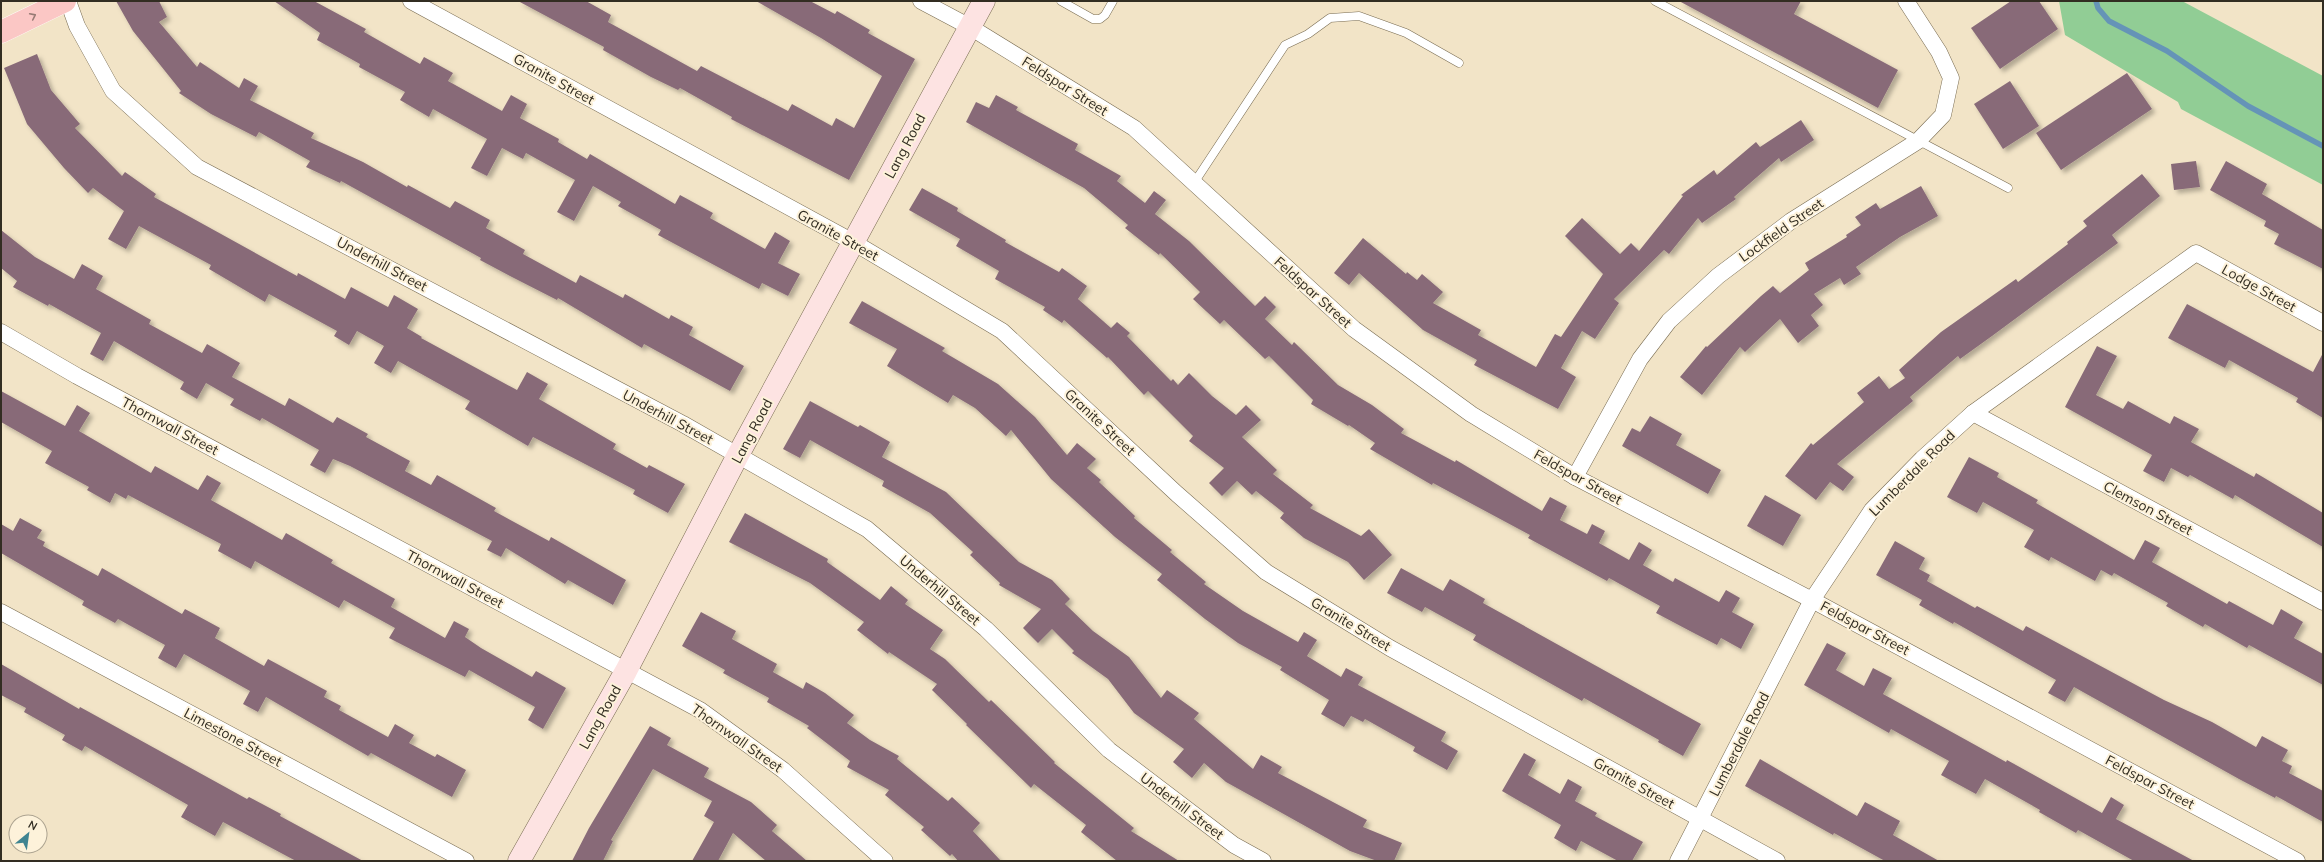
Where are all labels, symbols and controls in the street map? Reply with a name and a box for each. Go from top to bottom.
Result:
one-way arrow [29,13,36,21]
street label: Granite Street [510,49,598,109]
street label: Feldspar Street [1019,52,1111,120]
street label: Lang Road [880,111,930,181]
street label: Lockfield Street [1735,194,1827,266]
street label: Granite Street [794,205,882,265]
street label: Underhill Street [334,233,430,295]
street label: Feldspar Street [1271,252,1356,332]
street label: Lodge Street [2219,260,2299,316]
street label: Granite Street [1061,385,1139,459]
street label: Underhill Street [620,386,716,448]
street label: Thornwall Street [118,393,222,459]
street label: Lang Road [727,396,777,466]
street label: Lumberdale Road [1865,426,1959,520]
street label: Feldspar Street [1531,445,1625,509]
street label: Clemson Street [2100,477,2196,539]
street label: Thornwall Street [403,546,507,612]
street label: Underhill Street [896,551,984,629]
street label: Granite Street [1308,593,1394,655]
street label: Feldspar Street [1817,597,1913,659]
street label: Lang Road [575,682,625,752]
street label: Lumberdale Road [1705,689,1773,799]
street label: Thornwall Street [688,700,786,776]
street label: Limestone Street [181,704,285,771]
street label: Feldspar Street [2102,751,2198,813]
street label: Granite Street [1590,753,1678,813]
street label: Underhill Street [1137,769,1227,843]
north arrow [8,814,48,854]
text: N [26,817,40,833]

